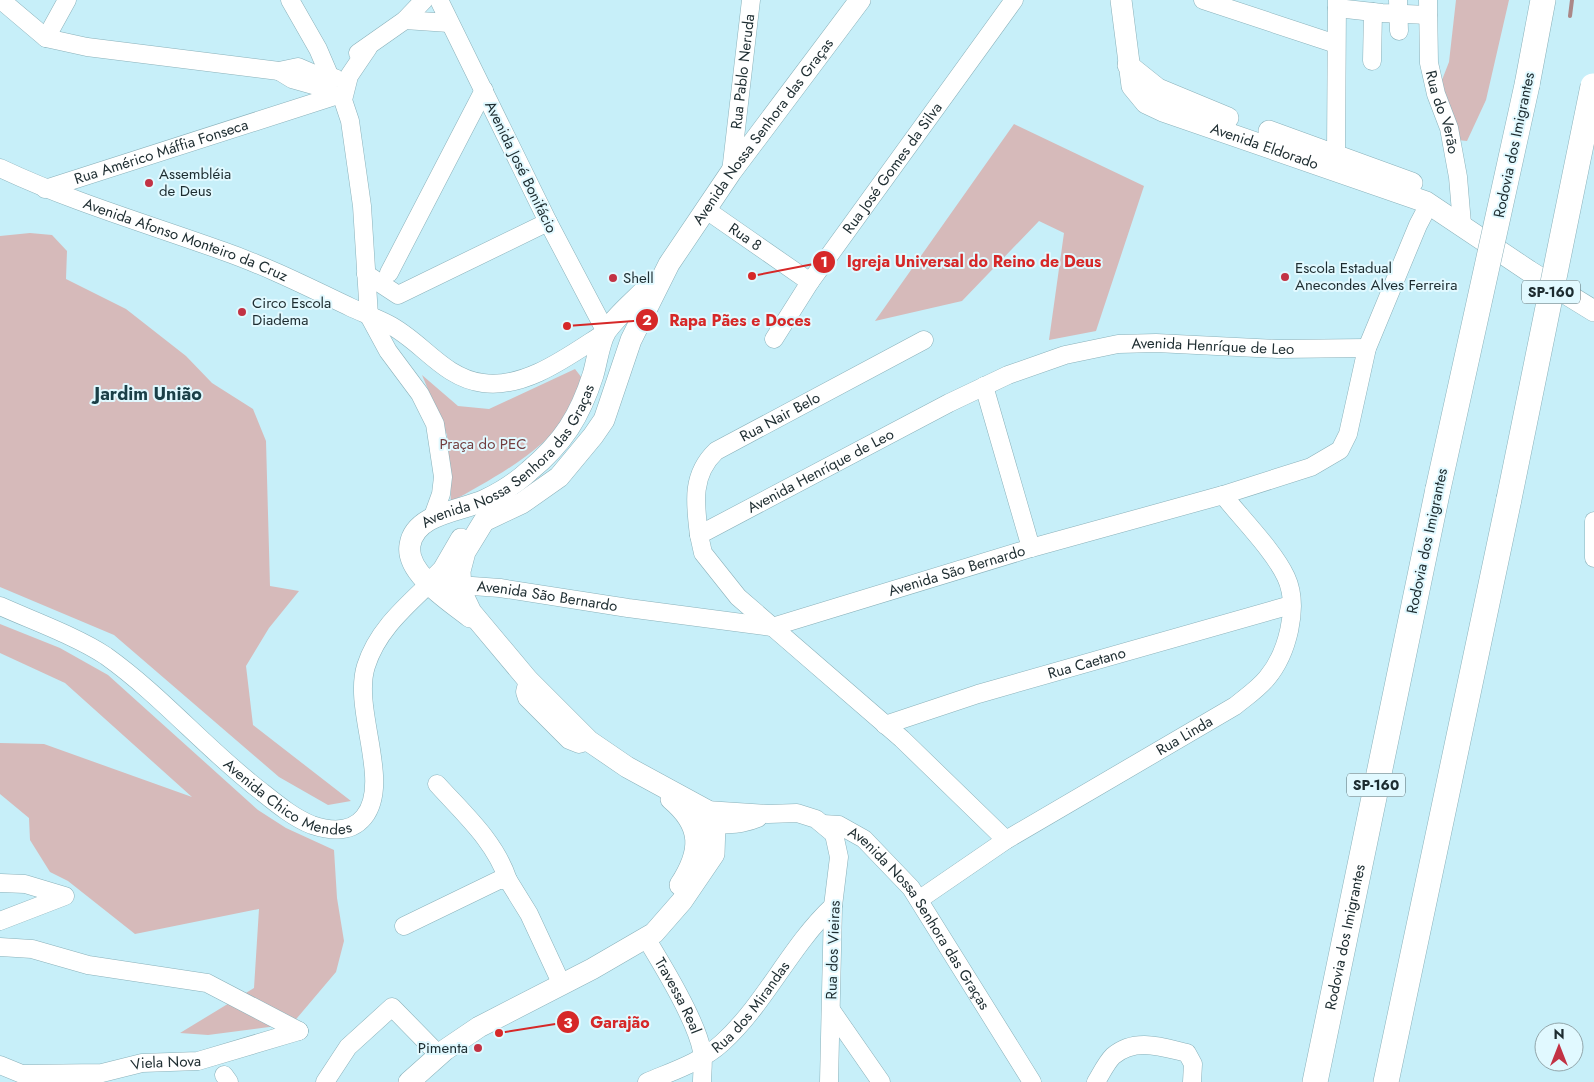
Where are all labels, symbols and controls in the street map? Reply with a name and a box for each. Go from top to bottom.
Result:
street label: Rua Pablo Neruda [725,13,760,131]
street label: Avenida Nossa Senhora das Graças [687,34,839,229]
street label: Rua do Verão [1420,68,1465,156]
street label: Rodovia dos Imigrantes [1488,70,1540,220]
street label: Avenida José Bonifácio [479,97,563,237]
street label: Rua José Gomes da Silva [837,98,948,238]
street label: Rua Américo Máffia Fonseca [71,114,251,190]
street label: Avenida Eldorado [1208,117,1322,175]
place label: Assembléia de Deus [159,163,231,202]
marker: Assembléia de Deus [143,177,155,189]
street label: Avenida Afonso Monteiro da Cruz [80,192,291,287]
street label: Rua 8 [724,218,766,256]
callout: Igreja Universal do Reino de Deus [811,246,1111,277]
text: Igreja Universal do Reino de Deus [847,250,1101,273]
text: 1 [820,251,828,273]
place label: Escola Estadual Anecondes Alves Ferreira [1295,257,1457,296]
place label: Shell [623,267,654,289]
marker: Escola Estadual Anecondes Alves Ferreira [1279,271,1291,283]
marker: Shell [607,272,619,284]
road number: SP-160 [1522,280,1580,304]
place label: Circo Escola Diadema [252,292,331,331]
callout: Rapa Pães e Doces [635,304,821,335]
marker: Circo Escola Diadema [236,306,248,318]
text: 2 [642,309,652,331]
text: Rapa Pães e Doces [669,309,811,332]
street label: Avenida Henríque de Leo [1131,332,1294,360]
district label: Jardim União [91,381,202,407]
street label: Avenida Nossa Senhora das Graças [417,381,600,533]
street label: Rua Nair Belo [736,386,824,447]
street label: Avenida Henríque de Leo [743,423,898,519]
park label: Praça do PEC [439,433,527,455]
street label: Rodovia dos Imigrantes [1401,466,1453,616]
street label: Avenida São Bernardo [886,539,1028,602]
street label: Avenida São Bernardo [476,575,619,617]
street label: Rua Caetano [1045,642,1128,685]
street label: Rua Linda [1152,710,1217,761]
street label: Avenida Chico Mendes [218,754,355,841]
road number: SP-160 [1347,774,1405,796]
street label: Avenida Nossa Senhora das Graças [844,821,995,1014]
street label: Rodovia dos Imigrantes [1319,862,1371,1012]
street label: Rua dos Vieiras [820,900,846,1000]
street label: Travessa Real [649,953,707,1037]
street label: Rua dos Mirandas [707,957,795,1058]
callout: Garajão [556,1007,660,1038]
text: Garajão [590,1011,650,1034]
text: 3 [563,1012,573,1034]
north arrow [1534,1022,1584,1072]
text: N [1553,1024,1565,1044]
place label: Pimenta [418,1037,468,1059]
marker: Pimenta [472,1042,484,1054]
street label: Viela Nova [129,1050,201,1076]

